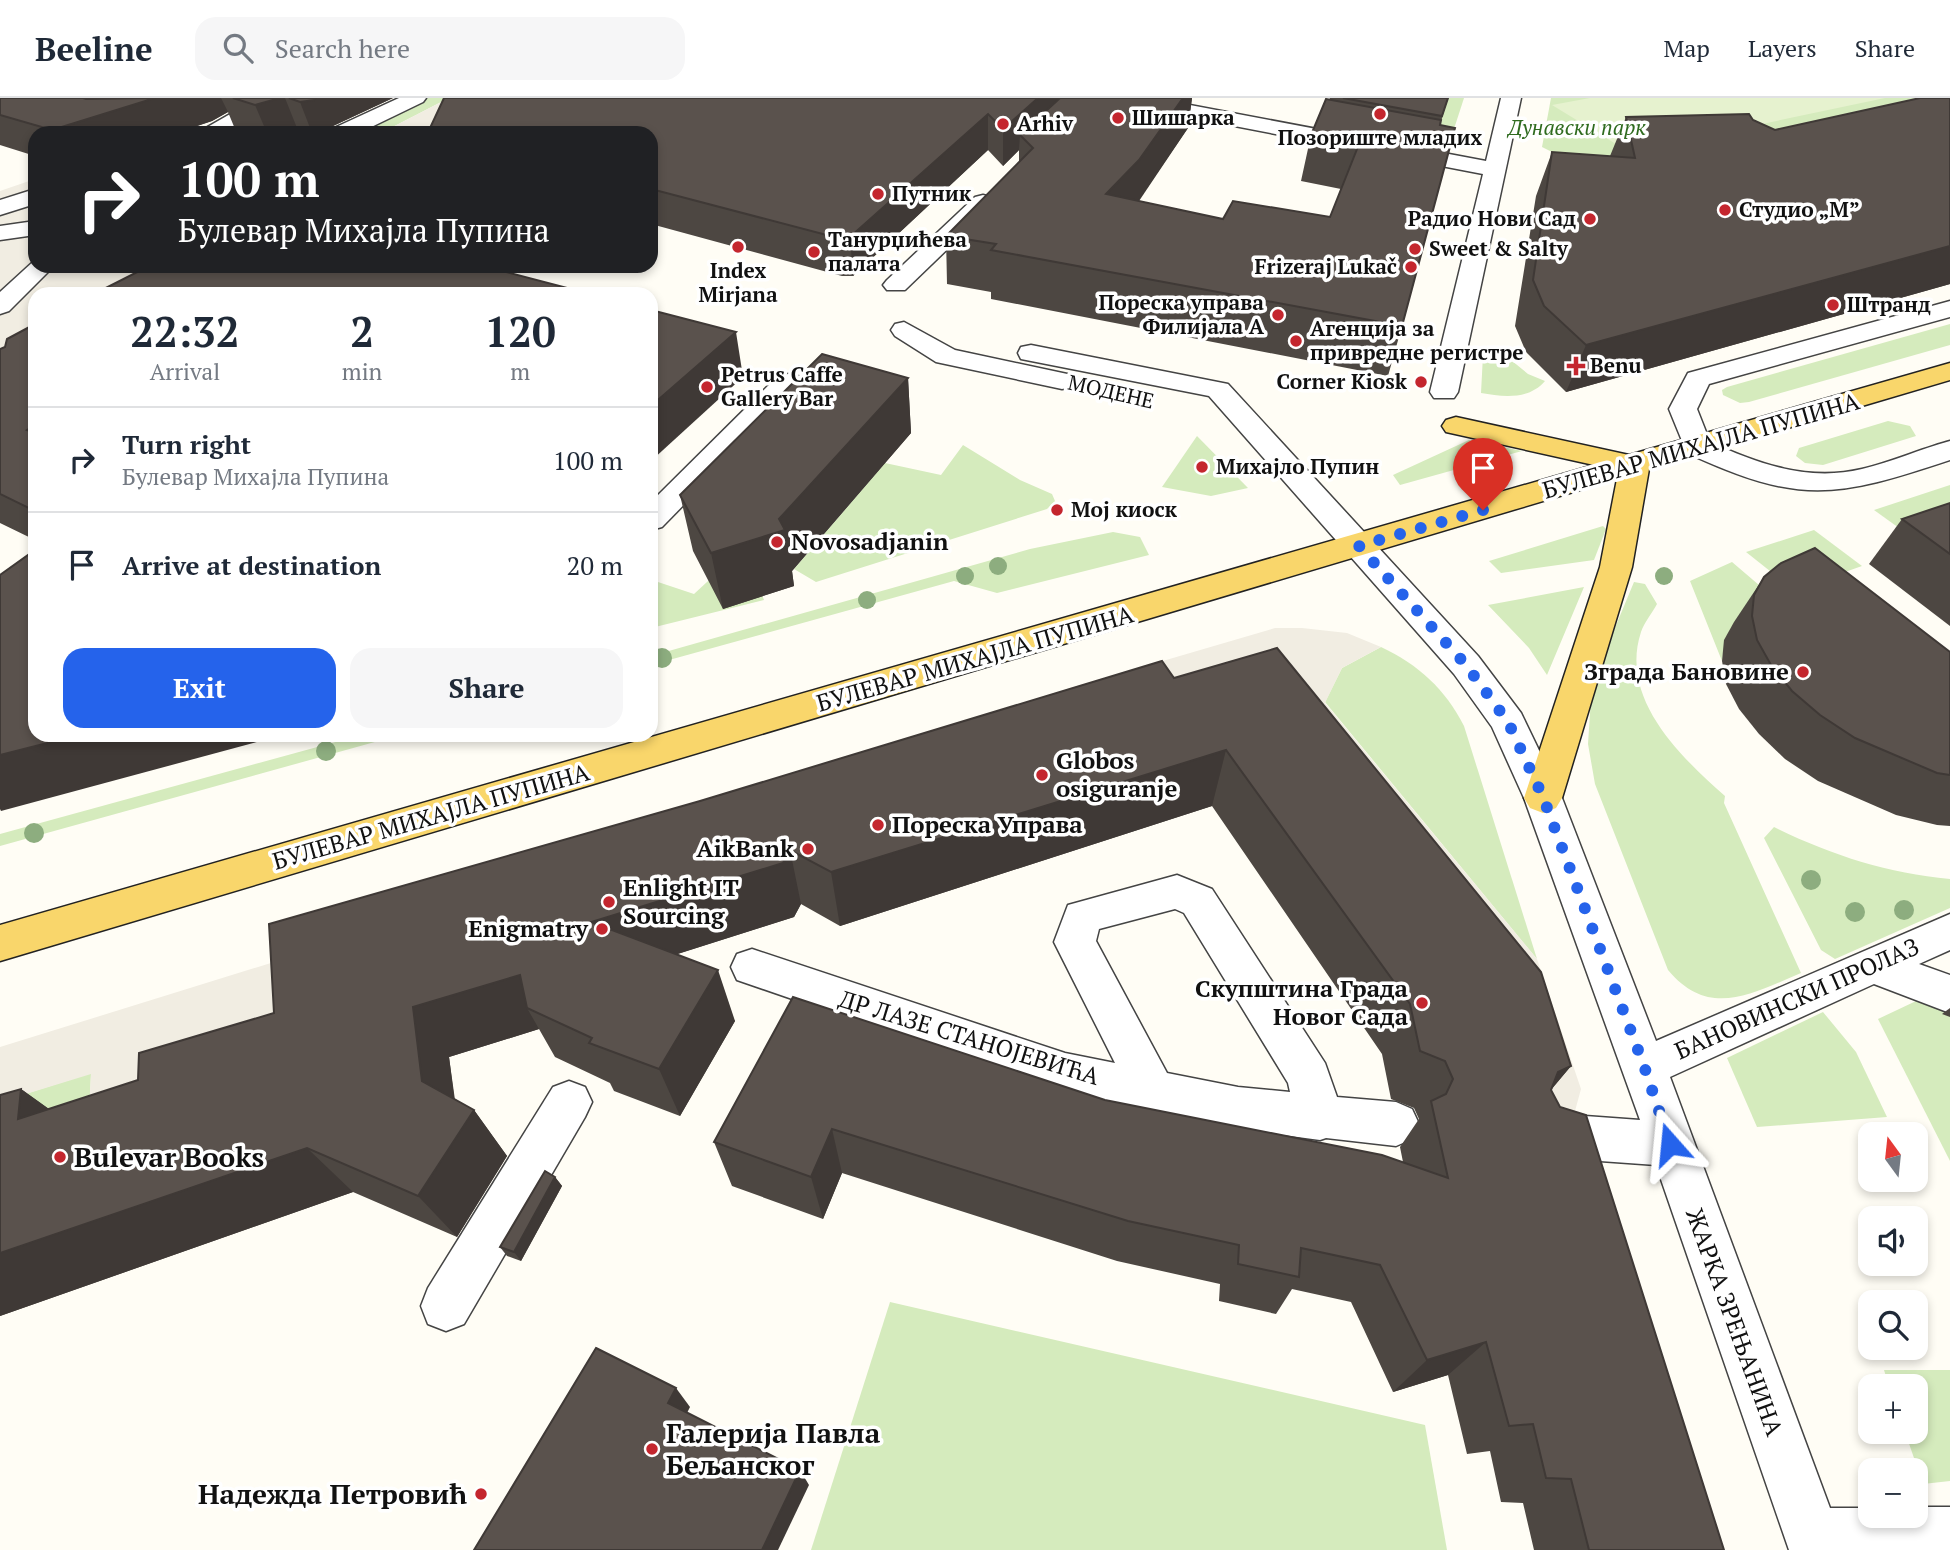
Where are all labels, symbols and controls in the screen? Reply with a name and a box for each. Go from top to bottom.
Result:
search box [195,17,685,80]
text: Beeline [35,27,153,70]
icon: search [219,29,257,67]
text: Search here [275,31,410,65]
text: Map [1663,32,1710,64]
text: Layers [1748,32,1817,64]
text: Share [1855,32,1915,64]
place label: Шишарка [1132,103,1235,131]
marker: Позориште младих [1372,106,1388,122]
place label: Arhiv [1017,109,1074,137]
marker: Шишарка [1110,110,1126,126]
park label: Дунавски парк [1506,113,1646,141]
marker: Arhiv [995,116,1011,132]
place label: Позориште младих [1278,123,1483,151]
text: 100 m [178,146,320,211]
icon: right [63,154,154,245]
place label: Путник [892,179,972,207]
marker: Путник [870,186,886,202]
place label: Студио „М” [1739,195,1860,223]
marker: Студио „М” [1717,202,1733,218]
place label: Радио Нови Сад [1408,204,1576,232]
text: Булевар Михајла Пупина [178,209,550,251]
marker: Радио Нови Сад [1582,211,1598,227]
place label: Танурџићева палата [828,225,967,277]
place label: Sweet & Salty [1429,234,1569,262]
marker: Index Mirjana [730,239,746,255]
marker: Sweet & Salty [1407,241,1423,257]
marker: Танурџићева палата [806,244,822,260]
place label: Frizeraj Lukač [1255,252,1397,280]
place label: Index Mirjana [698,256,778,308]
marker: Frizeraj Lukač [1403,259,1419,275]
place label: Пореска управа Филијала А [1098,288,1265,340]
place label: Штранд [1847,290,1931,318]
marker: Штранд [1825,297,1841,313]
text: 22:32 [130,303,240,359]
text: 2 [350,303,374,359]
text: 120 [485,303,556,359]
marker: Пореска управа Филијала А [1270,307,1286,323]
place label: Агенција за привредне регистре [1310,314,1524,366]
marker: Агенција за привредне регистре [1288,333,1304,349]
place label: Benu [1590,351,1642,379]
text: Arrival [150,356,220,387]
text: min [342,356,382,387]
text: m [510,356,530,387]
marker: Benu [1568,358,1584,374]
place label: Petrus Caffe Gallery Bar [721,360,843,412]
place label: Corner Kiosk [1277,367,1408,395]
street label: МОДЕНЕ [1066,368,1157,414]
marker: Corner Kiosk [1413,374,1429,390]
marker: Petrus Caffe Gallery Bar [699,379,715,395]
street label: БУЛЕВАР МИХАЈЛА ПУПИНА [1539,384,1864,506]
text: Turn right [122,427,251,461]
pin [1453,438,1513,510]
icon: right [63,441,101,479]
text: 100 m [553,443,623,477]
icon: arrive [1464,449,1502,487]
place label: Михајло Пупин [1216,452,1379,480]
marker: Михајло Пупин [1194,459,1210,475]
text: Булевар Михајла Пупина [122,461,389,492]
place label: Мој киоск [1071,495,1178,523]
marker: Мој киоск [1049,502,1065,518]
place label: Novosadjanin [791,525,949,557]
marker: Novosadjanin [769,534,785,550]
icon: arrive [63,546,101,584]
text: Arrive at destination [122,548,381,582]
text: 20 m [567,548,623,582]
street label: БУЛЕВАР МИХАЈЛА ПУПИНА [813,597,1138,719]
button: Exit [63,648,336,728]
button: Share [350,648,623,728]
place label: Зграда Бановине [1584,655,1789,687]
marker: Зграда Бановине [1795,664,1811,680]
place label: Globos osiguranje [1056,744,1177,804]
street label: БУЛЕВАР МИХАЈЛА ПУПИНА [269,755,594,877]
marker: Globos osiguranje [1034,767,1050,783]
place label: Пореска Управа [892,808,1083,840]
marker: Пореска Управа [870,817,886,833]
place label: AikBank [696,832,794,864]
marker: AikBank [800,841,816,857]
place label: Enlight IT Sourcing [623,871,739,931]
marker: Enlight IT Sourcing [601,894,617,910]
place label: Enigmatry [468,912,589,944]
marker: Enigmatry [594,921,610,937]
street label: БАНОВИНСКИ ПРОЛАЗ [1669,930,1924,1066]
place label: Скупштина Града Новог Сада [1195,972,1409,1032]
street label: ДР ЛАЗЕ СТАНОЈЕВИЋА [835,982,1104,1092]
marker: Скупштина Града Новог Сада [1414,995,1430,1011]
position arrow [1633,1107,1707,1181]
north arrow [1858,1122,1928,1192]
map controls [1858,1122,1928,1528]
place label: Bulevar Books [74,1138,264,1175]
marker: Bulevar Books [52,1149,68,1165]
street label: ЖАРКА ЗРЕЊАНИНА [1679,1203,1791,1440]
button: sound [1858,1206,1928,1276]
button: search [1858,1290,1928,1360]
button: + [1858,1374,1928,1444]
place label: Галерија Павла Бељанског [666,1414,881,1483]
marker: Галерија Павла Бељанског [644,1441,660,1457]
button: − [1858,1458,1928,1528]
place label: Надежда Петровић [198,1475,467,1512]
marker: Надежда Петровић [473,1486,489,1502]

